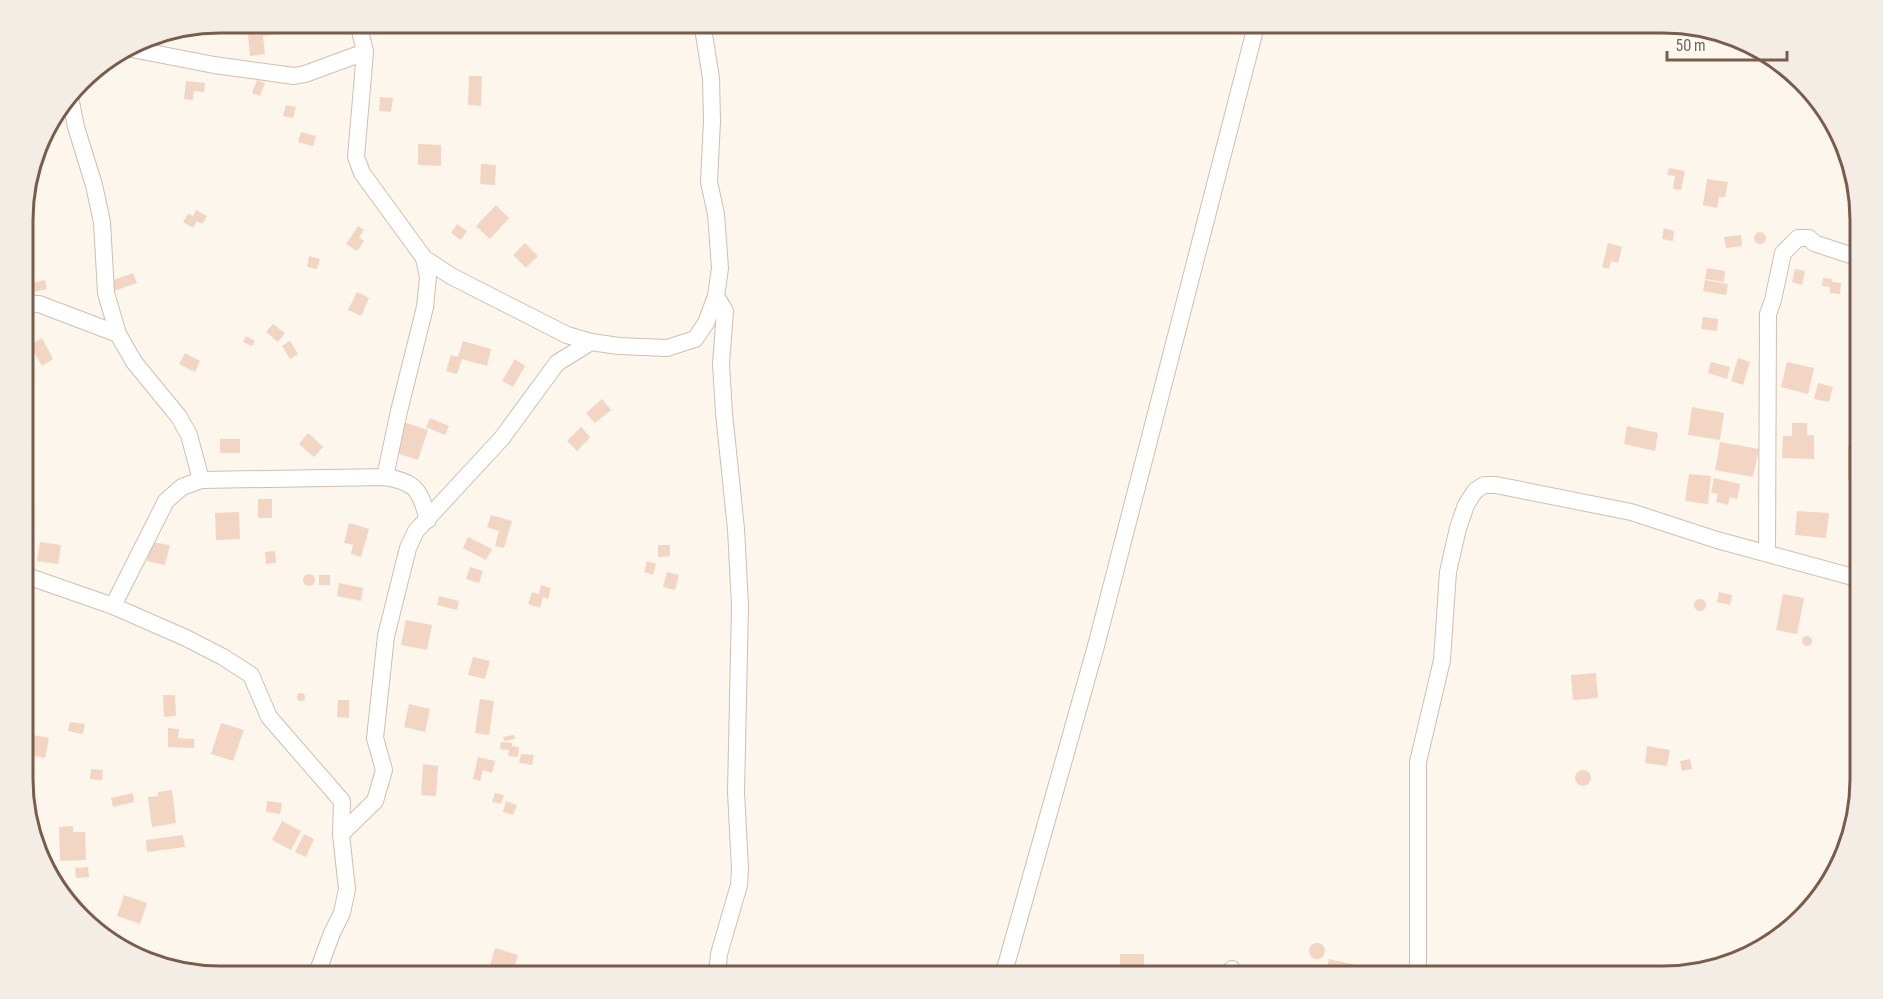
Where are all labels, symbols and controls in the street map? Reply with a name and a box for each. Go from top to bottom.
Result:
scale bar [1667,24,1787,62]
text: 50 m [1676,35,1706,56]

